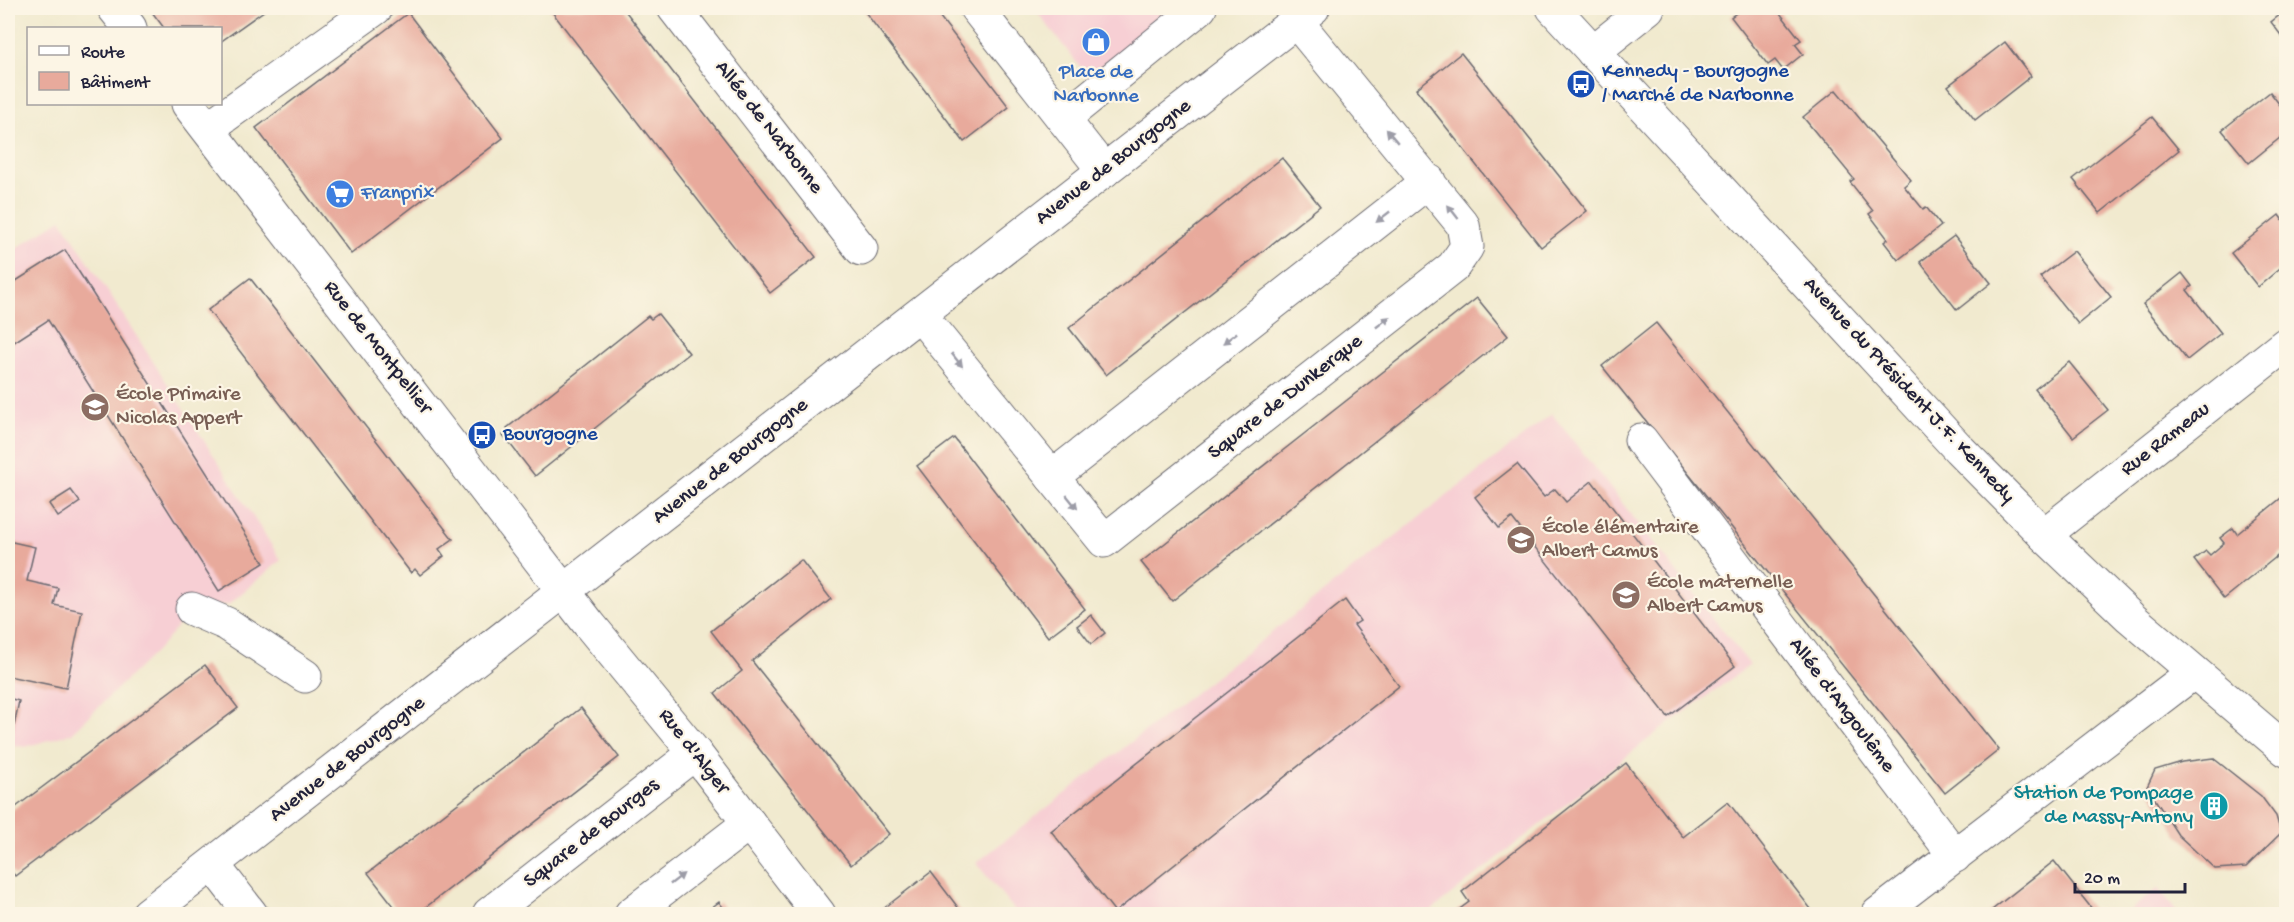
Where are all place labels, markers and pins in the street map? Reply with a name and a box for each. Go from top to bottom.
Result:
shop icon: Place de Narbonne [1080,26,1112,58]
place label: Kennedy - Bourgogne / Marché de Narbonne [1602,60,1795,109]
place label: Place de Narbonne [1053,61,1140,110]
bus stop icon: Kennedy - Bourgogne / Marché de Narbonne [1565,68,1597,100]
supermarket icon: Franprix [324,178,356,210]
place label: Franprix [360,182,434,207]
place label: École Primaire Nicolas Appert [116,383,244,432]
school or university icon: École Primaire Nicolas Appert [79,391,111,423]
bus stop icon: Bourgogne [466,419,498,451]
place label: Bourgogne [502,423,599,448]
place label: École élémentaire Albert Camus [1542,516,1700,565]
school or university icon: École élémentaire Albert Camus [1505,524,1537,556]
place label: École maternelle Albert Camus [1647,571,1794,620]
school or university icon: École maternelle Albert Camus [1610,579,1642,611]
place label: Station de Pompage de Massy-Antony [2014,782,2194,831]
building icon: Station de Pompage de Massy-Antony [2198,790,2230,822]

